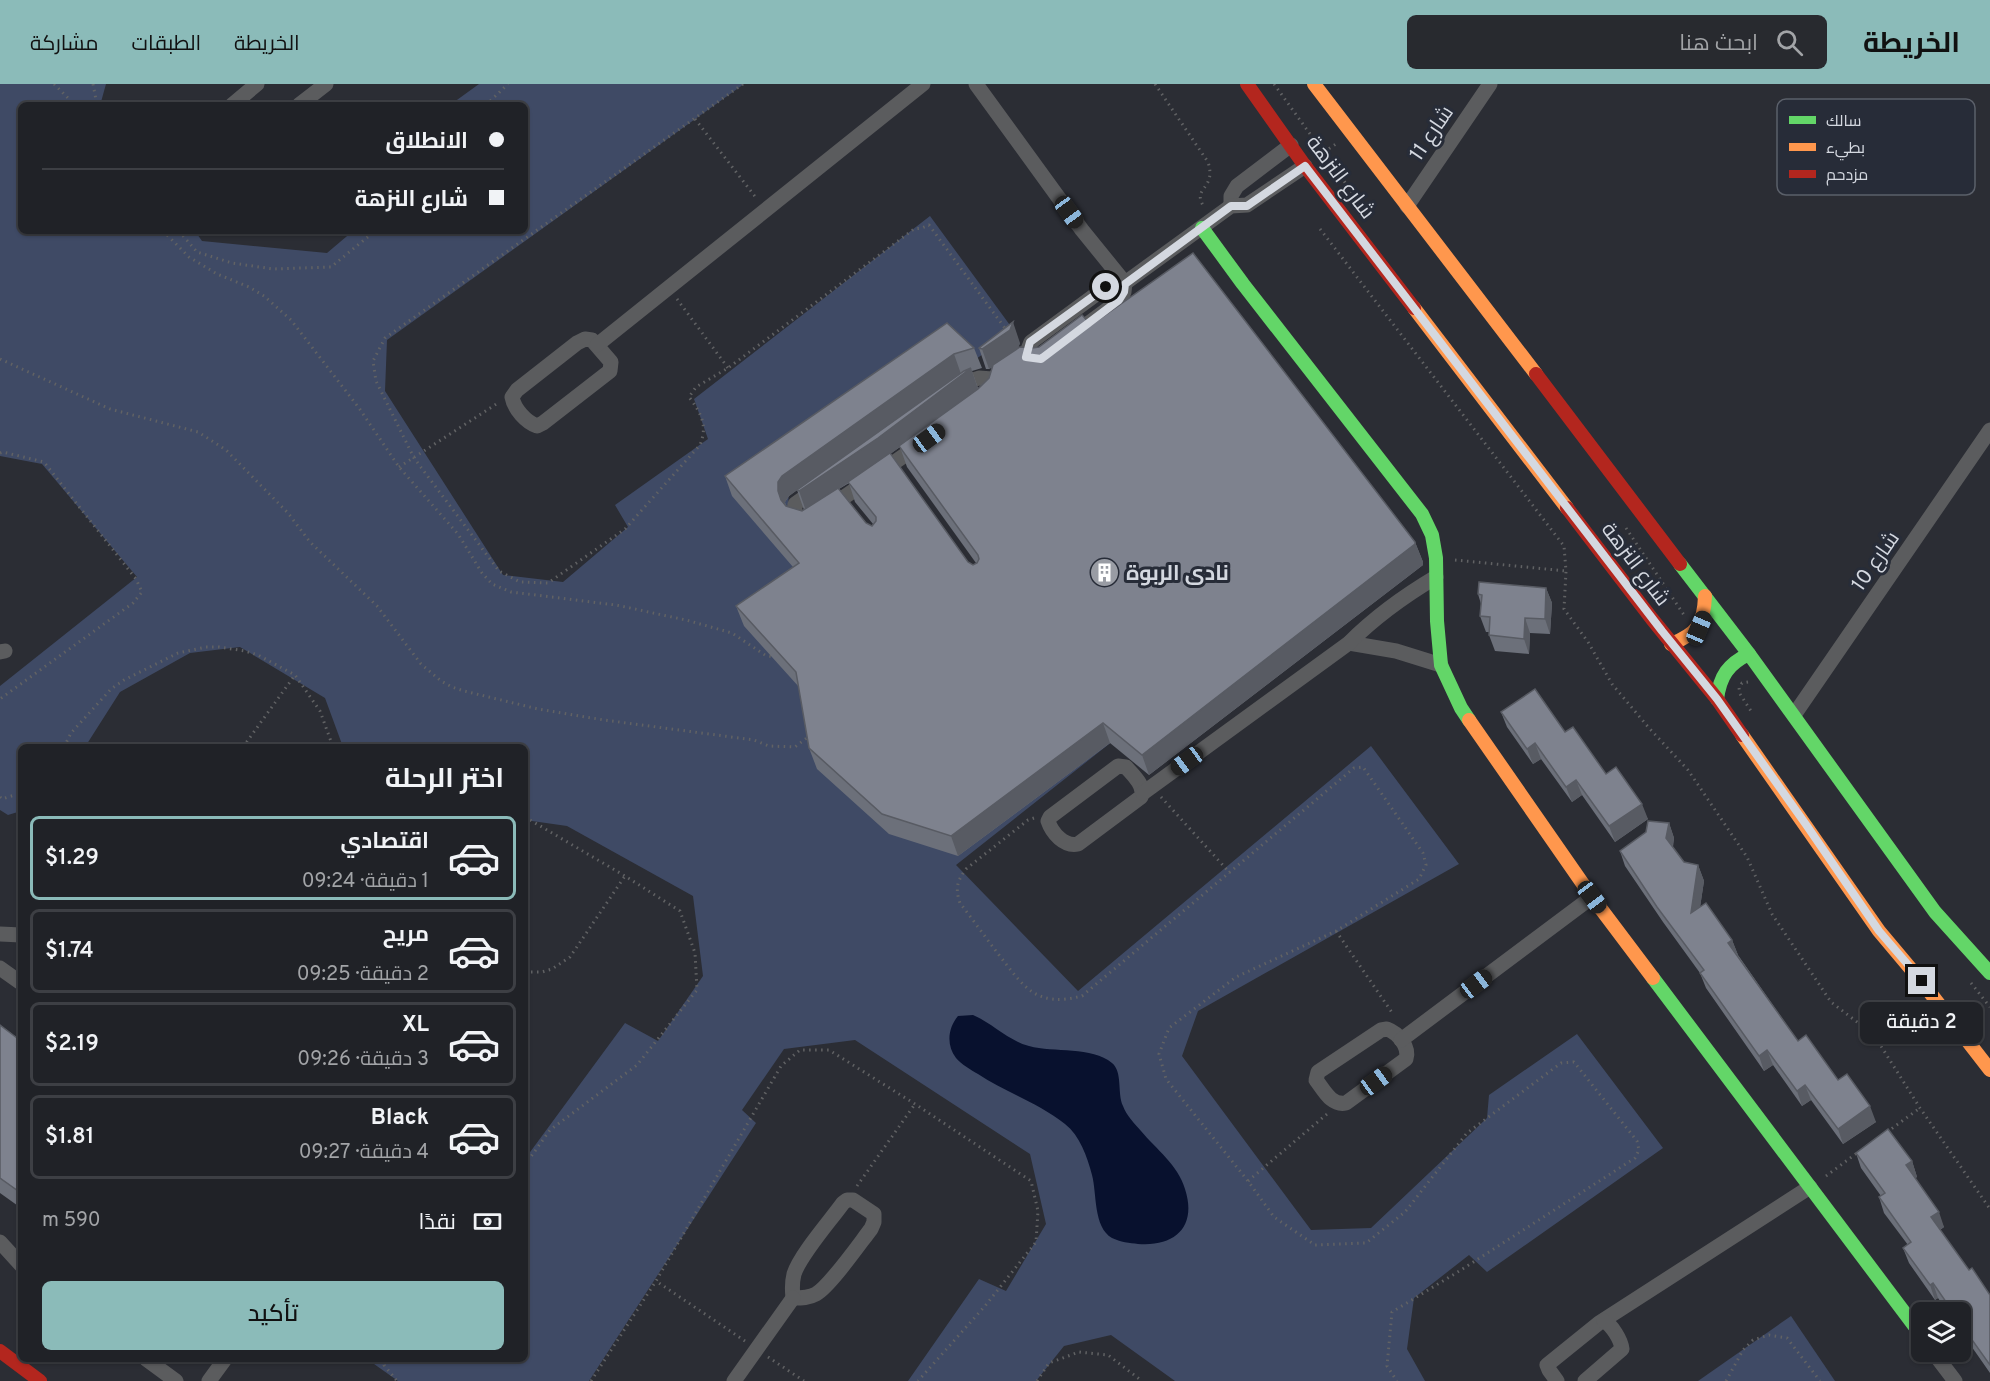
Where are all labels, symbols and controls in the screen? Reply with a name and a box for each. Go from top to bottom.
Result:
search box [1407,15,1827,69]
icon: search [1773,26,1806,59]
text: الخريطة [1863,27,1960,63]
text: مشاركة [30,31,99,58]
text: الطبقات [132,31,201,58]
text: الخريطة [234,31,300,58]
text: ابحث هنا [1679,31,1758,58]
legend [1777,99,1975,195]
street label: شارع 11 [1404,101,1461,167]
text: سالك [1826,112,1861,132]
text: الانطلاق [385,129,468,156]
street label: شارع النزهة [1299,130,1380,225]
text: بطيء [1826,139,1865,161]
text: مزدحم [1826,166,1868,186]
text: شارع النزهة [355,187,468,214]
car [1051,192,1087,232]
route start [1092,273,1119,300]
car [909,420,949,456]
street label: شارع النزهة [1594,517,1675,612]
street label: شارع 10 [1846,527,1906,597]
building icon: نادى الربوة [1089,557,1121,589]
place label: نادى الربوة [1126,561,1229,588]
car [1684,608,1714,648]
car [1167,743,1207,779]
text: اختر الرحلة [385,763,504,797]
text: اقتصادي [340,829,429,856]
icon: car [447,831,501,885]
text: $1.29 [45,845,99,872]
text: 1 دقيقة · 09:24 [302,869,429,895]
car [1574,877,1610,917]
text: مريح [383,922,429,949]
icon: car [447,924,501,978]
text: $1.74 [45,938,94,965]
text: 2 دقيقة · 09:25 [297,962,429,988]
car [1456,966,1496,1002]
route end [1908,967,1935,994]
callout: 2 دقيقة [1860,1002,1984,1044]
text: 2 دقيقة [1886,1010,1957,1036]
text: XL [402,1012,429,1039]
icon: car [447,1017,501,1071]
text: $2.19 [45,1031,99,1058]
text: 3 دقيقة · 09:26 [297,1047,429,1073]
car [1356,1063,1396,1099]
text: Black [371,1105,429,1132]
icon: car [447,1110,501,1164]
text: $1.81 [45,1124,94,1151]
text: 4 دقيقة · 09:27 [299,1140,429,1166]
icon: cash [471,1205,504,1238]
text: 590 m [42,1208,101,1234]
text: نقدًا [418,1210,456,1237]
button: تأكيد [42,1281,504,1350]
map controls [1911,1302,1971,1362]
button: layers [1911,1302,1971,1362]

